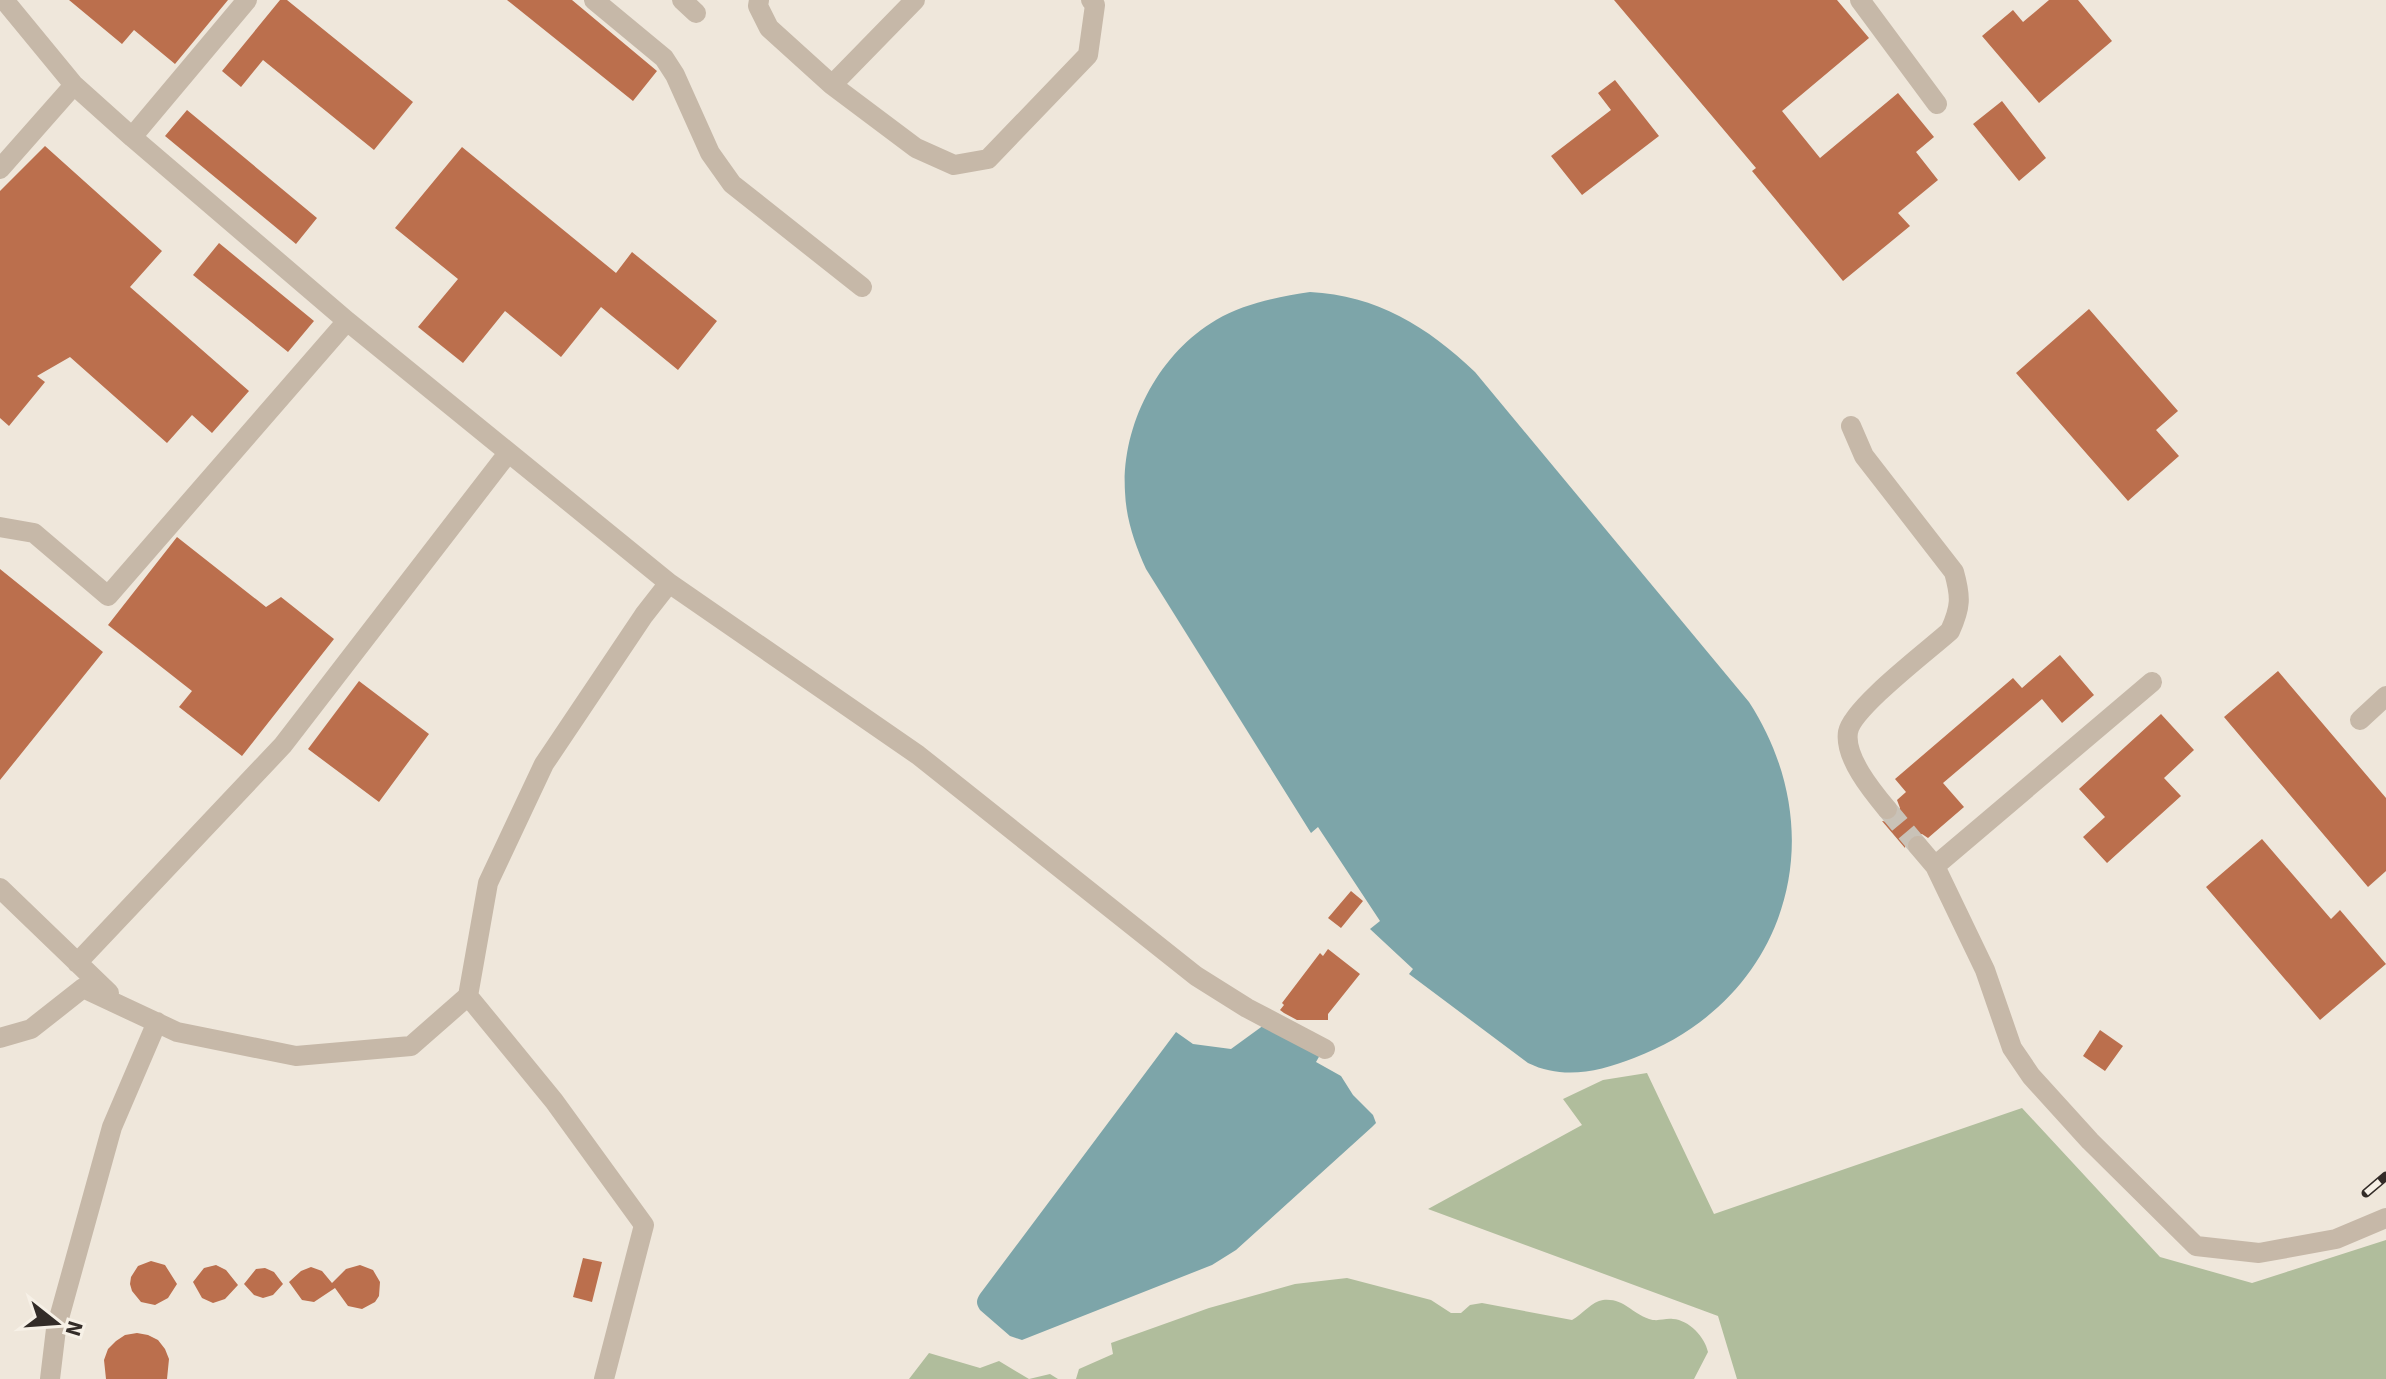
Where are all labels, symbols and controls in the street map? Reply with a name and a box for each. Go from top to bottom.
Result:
north arrow [16,1283,96,1363]
text: N [57,1317,92,1340]

